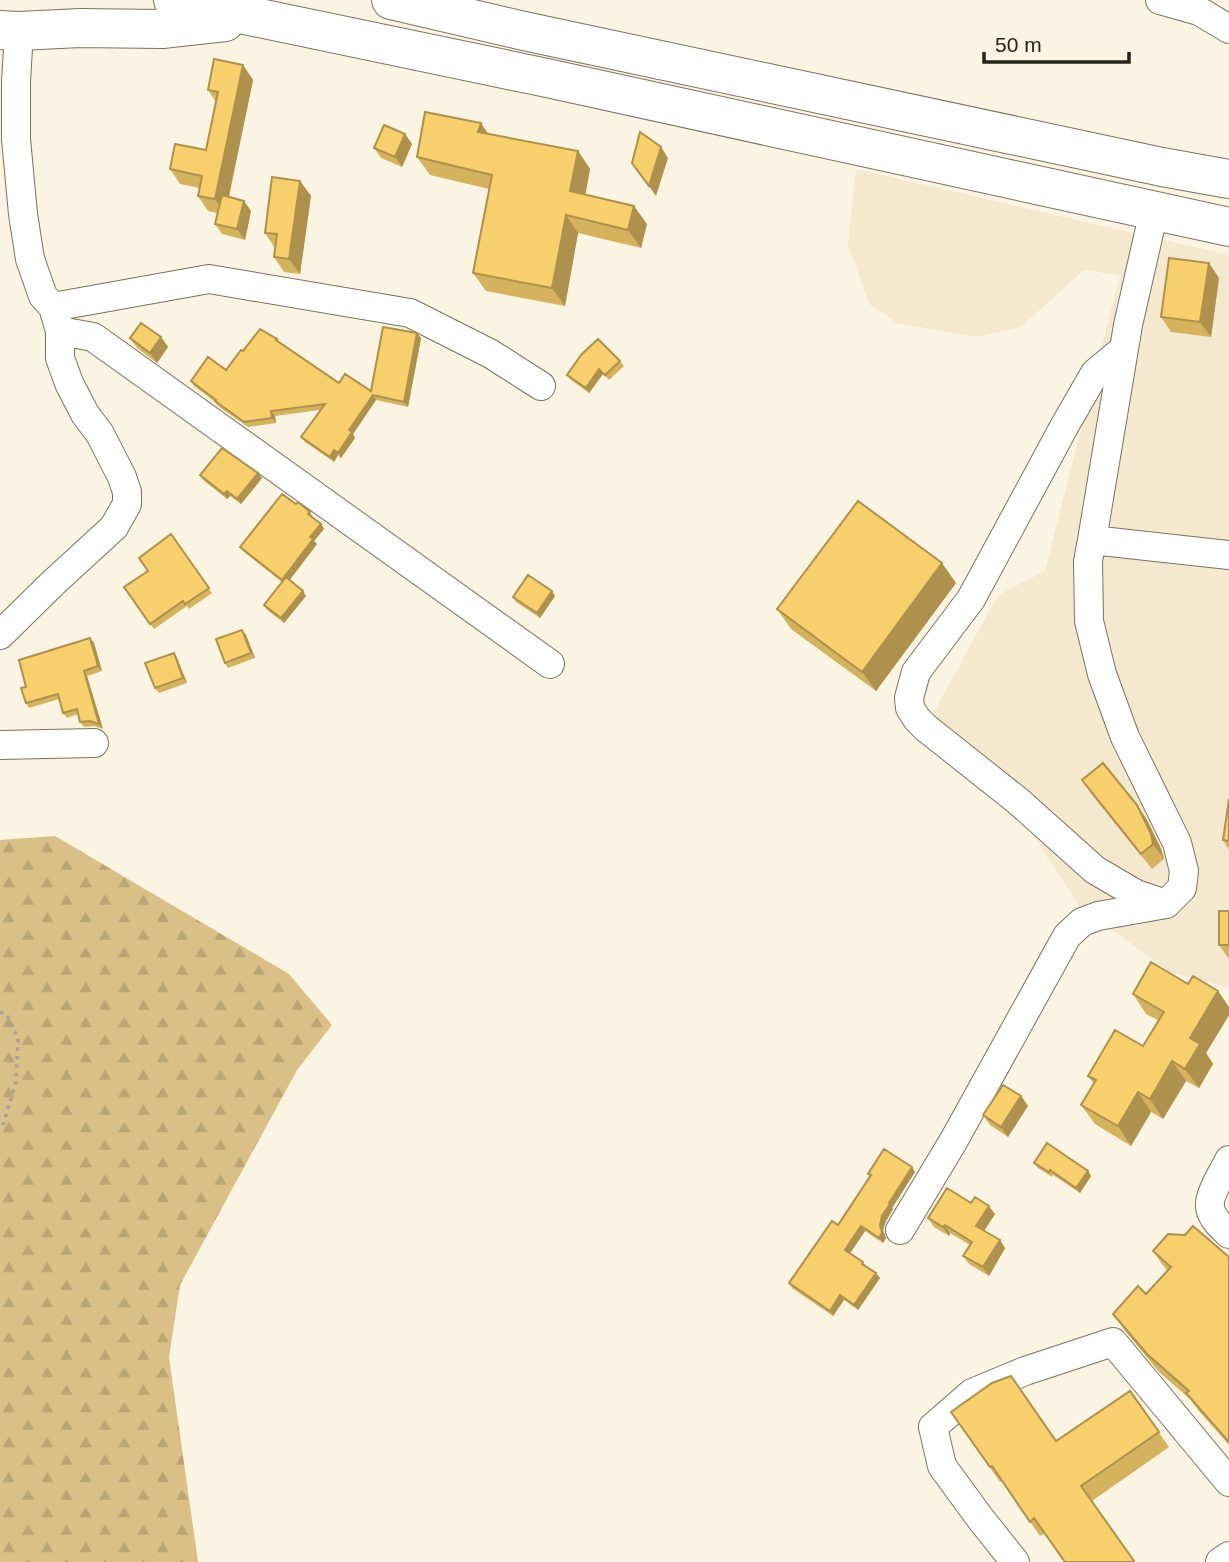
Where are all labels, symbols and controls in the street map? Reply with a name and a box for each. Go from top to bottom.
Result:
scale bar [984,21,1129,65]
text: 50 m [995,33,1042,56]

